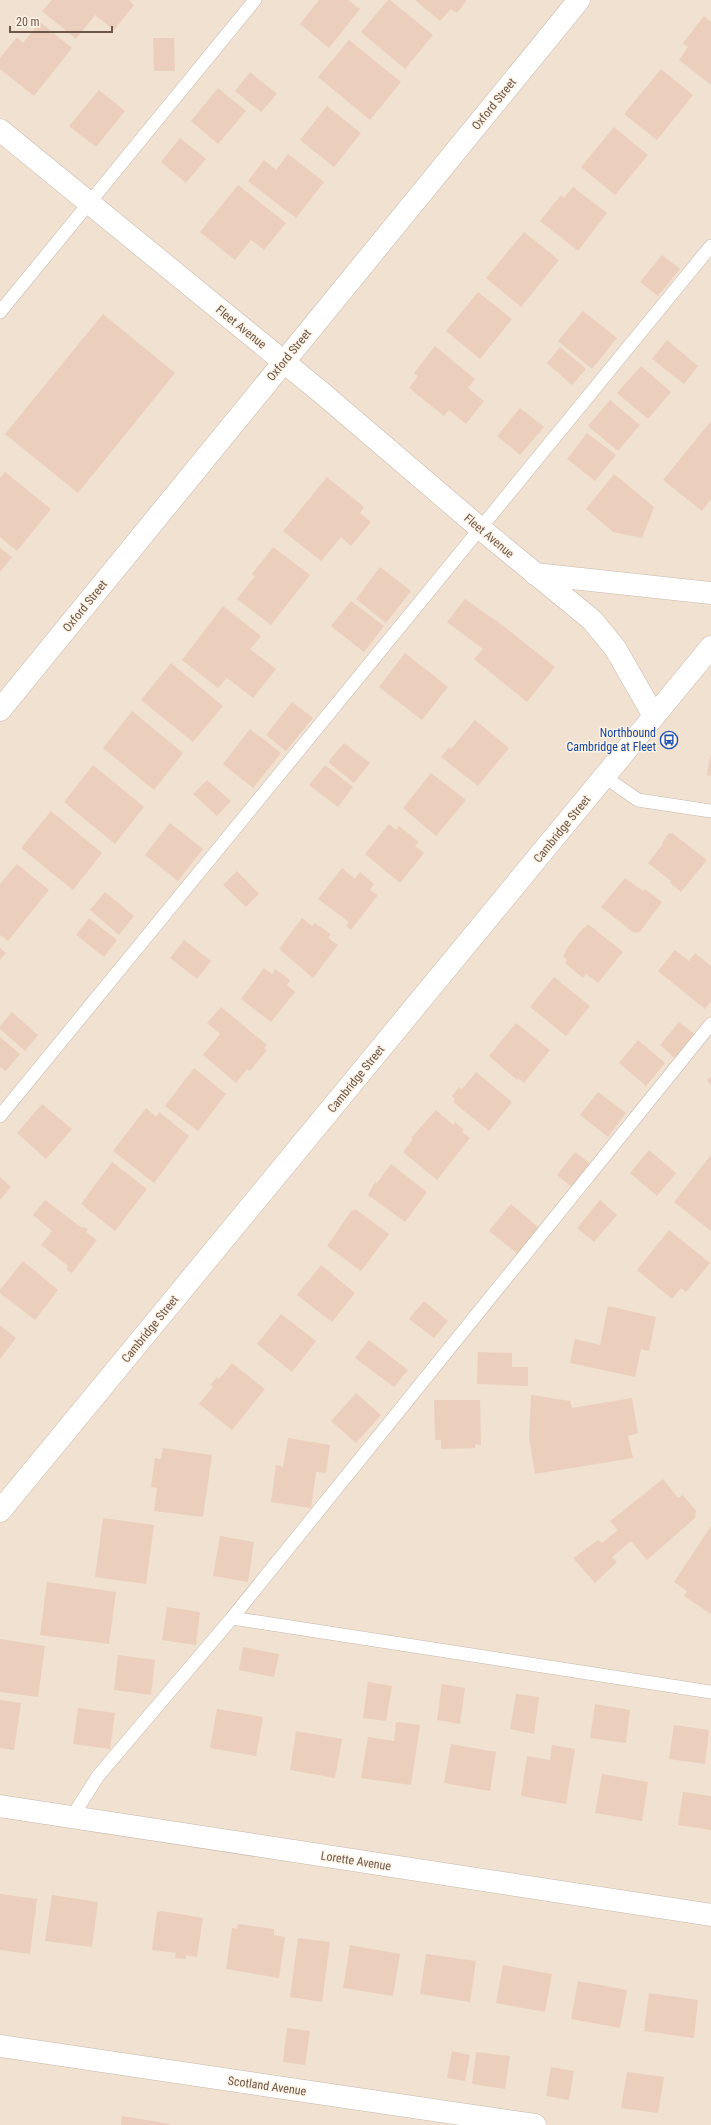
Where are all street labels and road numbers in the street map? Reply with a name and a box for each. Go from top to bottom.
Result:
street label: Oxford Street [469,75,519,133]
street label: Fleet Avenue [213,302,269,352]
street label: Oxford Street [264,326,314,384]
street label: Fleet Avenue [461,511,517,561]
street label: Oxford Street [60,577,110,635]
street label: Cambridge Street [531,792,594,865]
street label: Cambridge Street [325,1042,388,1115]
street label: Cambridge Street [119,1292,182,1365]
street label: Lorette Avenue [320,1849,392,1874]
street label: Scotland Avenue [227,2074,307,2098]

